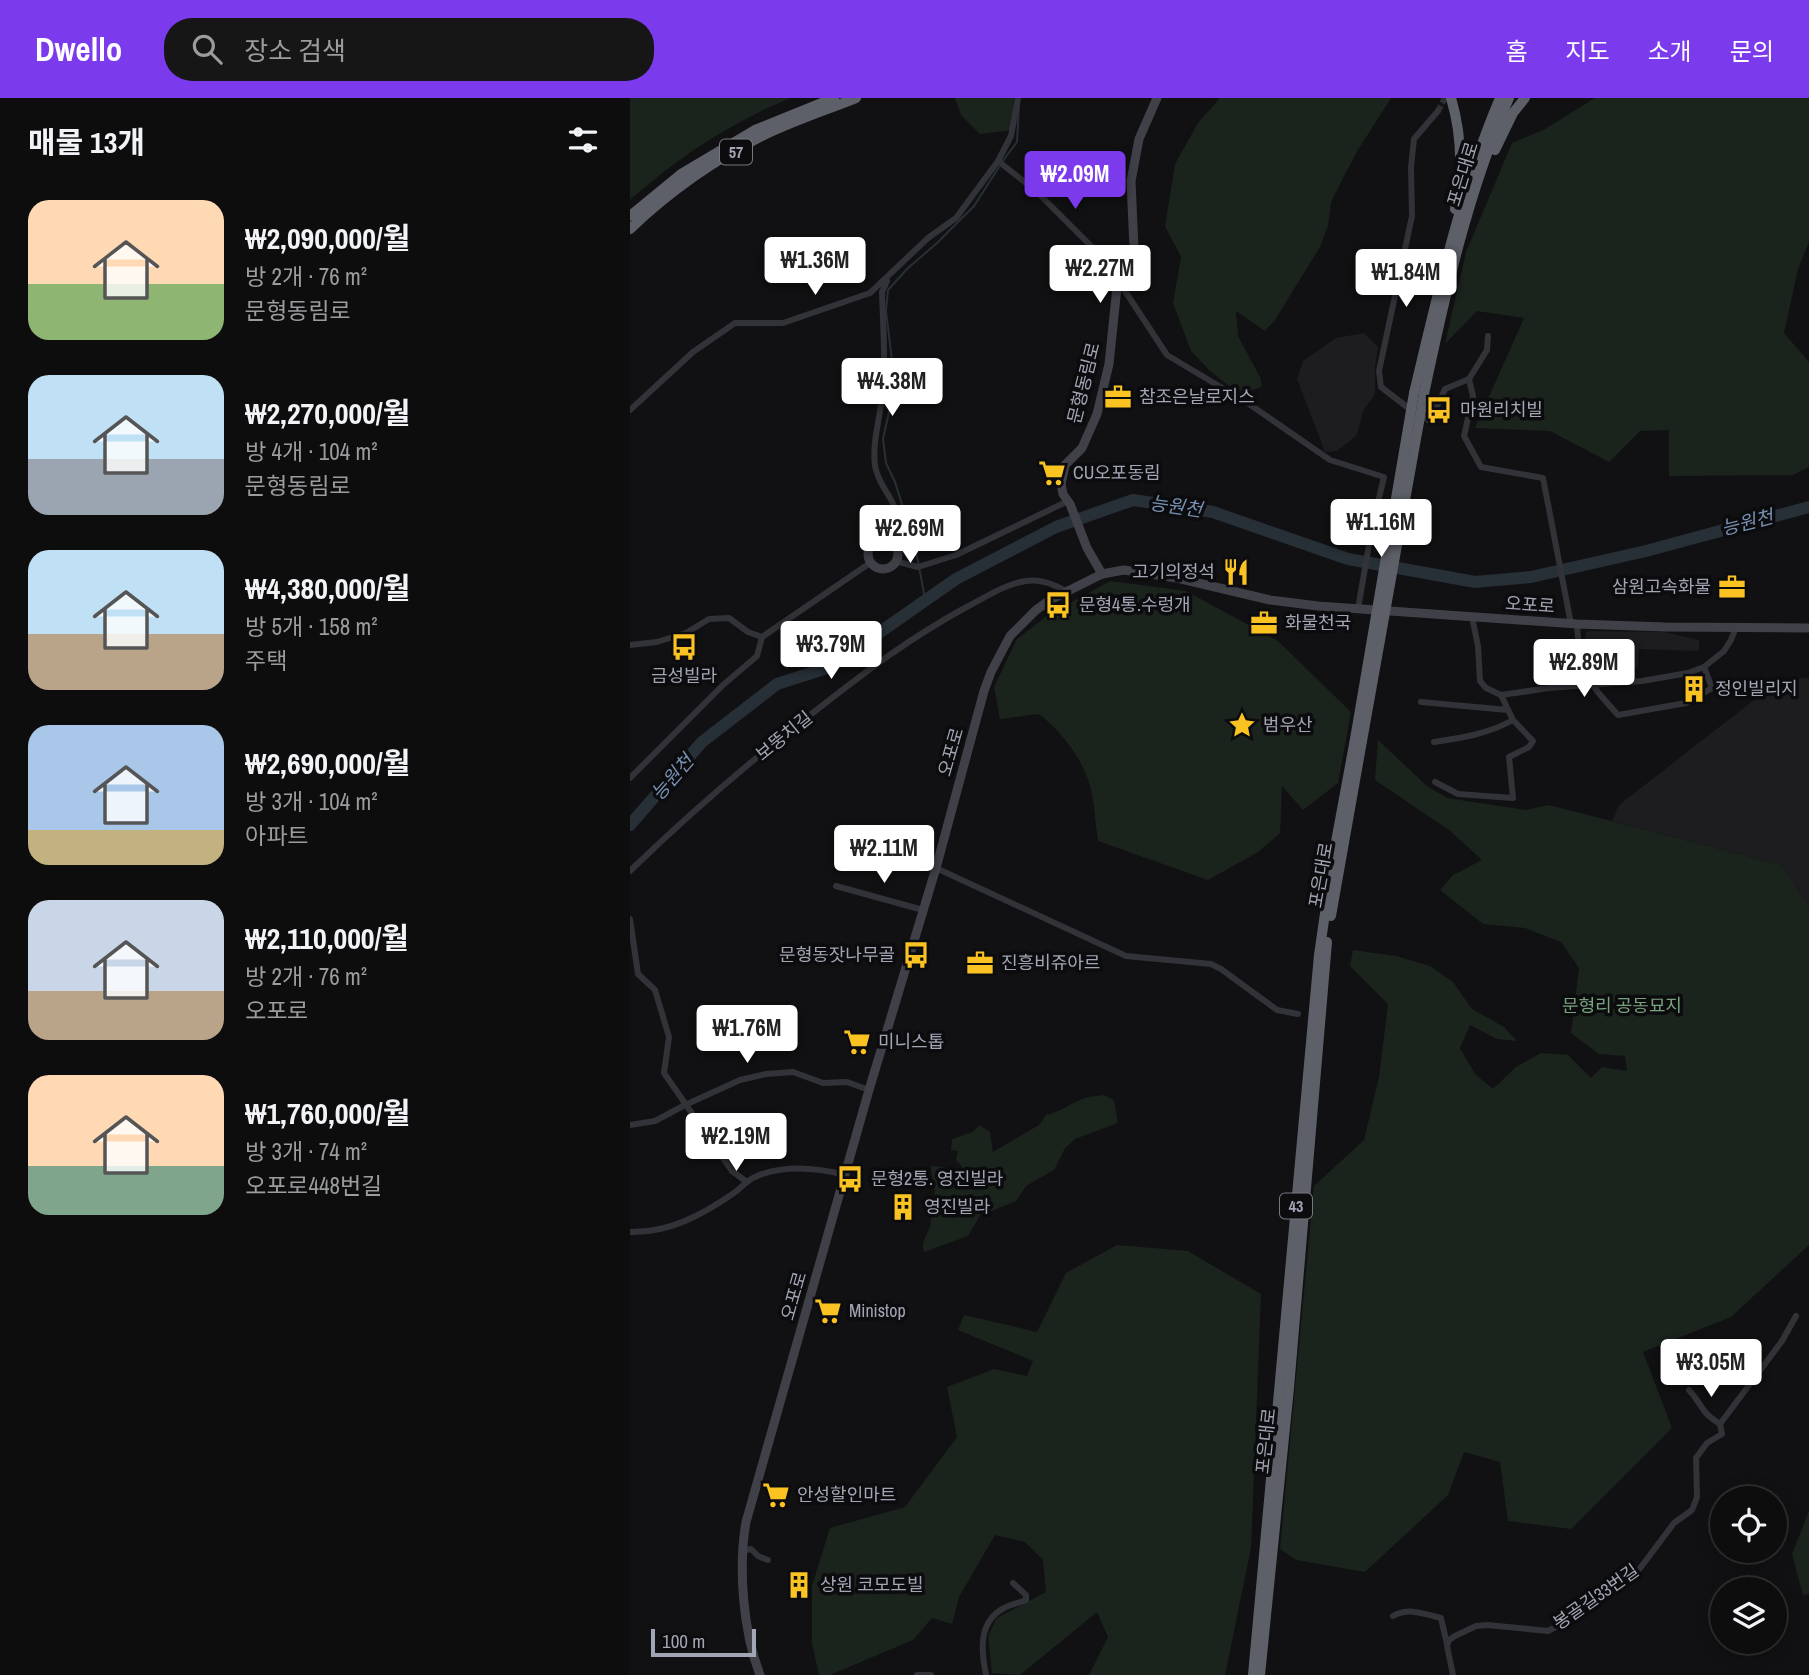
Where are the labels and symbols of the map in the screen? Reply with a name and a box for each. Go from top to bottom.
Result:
street label: 포은대로 [1441,139,1484,209]
road number: 57 [720,140,752,164]
pin: ₩2.09M [1018,152,1132,211]
pin: ₩1.36M [758,238,872,297]
pin: ₩2.27M [1043,246,1157,305]
pin: ₩1.84M [1349,250,1463,309]
street label: 문형동림로 [1061,340,1106,426]
pin: ₩4.38M [835,358,949,418]
office icon: 참조은날로지스 [1103,382,1133,412]
place label: 참조은날로지스 [1139,384,1255,409]
bus stop icon: 마원리치빌 [1424,395,1454,425]
place label: 마원리치빌 [1460,397,1543,422]
supermarket icon: CU오포동림 [1037,458,1067,488]
place label: CU오포동림 [1073,460,1161,485]
water label: 능원천 [1148,489,1205,523]
pin: ₩1.16M [1324,500,1438,559]
water label: 능원천 [1718,503,1777,541]
pin: ₩2.69M [853,505,967,565]
restaurant icon: 고기의정석 [1221,557,1251,587]
place label: 고기의정석 [1132,559,1215,584]
office icon: 삼원고속화물 [1717,572,1747,602]
place label: 삼원고속화물 [1612,574,1711,599]
bus stop icon: 문형4통.수렁개 [1043,590,1073,620]
street label: 오포로 [1504,590,1556,619]
place label: 문형4통.수렁개 [1079,592,1191,617]
office icon: 화물천국 [1249,608,1279,638]
place label: 화물천국 [1285,610,1351,635]
pin: ₩3.79M [774,622,888,681]
bus stop icon: 금성빌라 [669,632,699,662]
pin: ₩2.89M [1527,640,1641,699]
place label: 금성빌라 [651,663,718,688]
building icon: 정인빌리지 [1679,674,1709,704]
place label: 정인빌리지 [1715,676,1798,701]
street label: 보뚱치길 [750,705,817,766]
place icon: 범우산 [1227,710,1257,740]
place label: 범우산 [1263,712,1313,737]
street label: 오포로 [932,725,969,779]
water label: 능원천 [645,748,700,805]
pin: ₩2.11M [827,826,941,885]
street label: 포은대로 [1302,840,1339,910]
bus stop icon: 문형동잣나무골 [901,940,931,970]
place label: 문형동잣나무골 [779,942,895,967]
office icon: 진흥비쥬아르 [965,948,995,978]
place label: 진흥비쥬아르 [1001,950,1100,975]
park label: 문형리 공동묘지 [1562,993,1682,1018]
pin: ₩1.76M [690,1006,804,1065]
supermarket icon: 미니스톱 [842,1027,872,1057]
place label: 미니스톱 [878,1029,944,1054]
pin: ₩2.19M [679,1114,793,1173]
bus stop icon: 문형2통. 영진빌라 [835,1164,865,1194]
place label: 문형2통. 영진빌라 [871,1166,1004,1191]
building icon: 영진빌라 [888,1192,918,1222]
place label: 영진빌라 [924,1194,991,1219]
road number: 43 [1280,1194,1312,1218]
street label: 오포로 [775,1269,812,1323]
supermarket icon: Ministop [813,1296,843,1326]
place label: Ministop [849,1298,906,1323]
pin: ₩3.05M [1654,1340,1768,1399]
street label: 포은대로 [1250,1407,1281,1475]
supermarket icon: 안성할인마트 [761,1480,791,1510]
place label: 안성할인마트 [797,1482,896,1507]
street label: 봉골길33번길 [1548,1558,1644,1635]
building icon: 상원 코모도빌 [784,1570,814,1600]
place label: 상원 코모도빌 [820,1572,923,1597]
scale bar [651,1626,756,1658]

